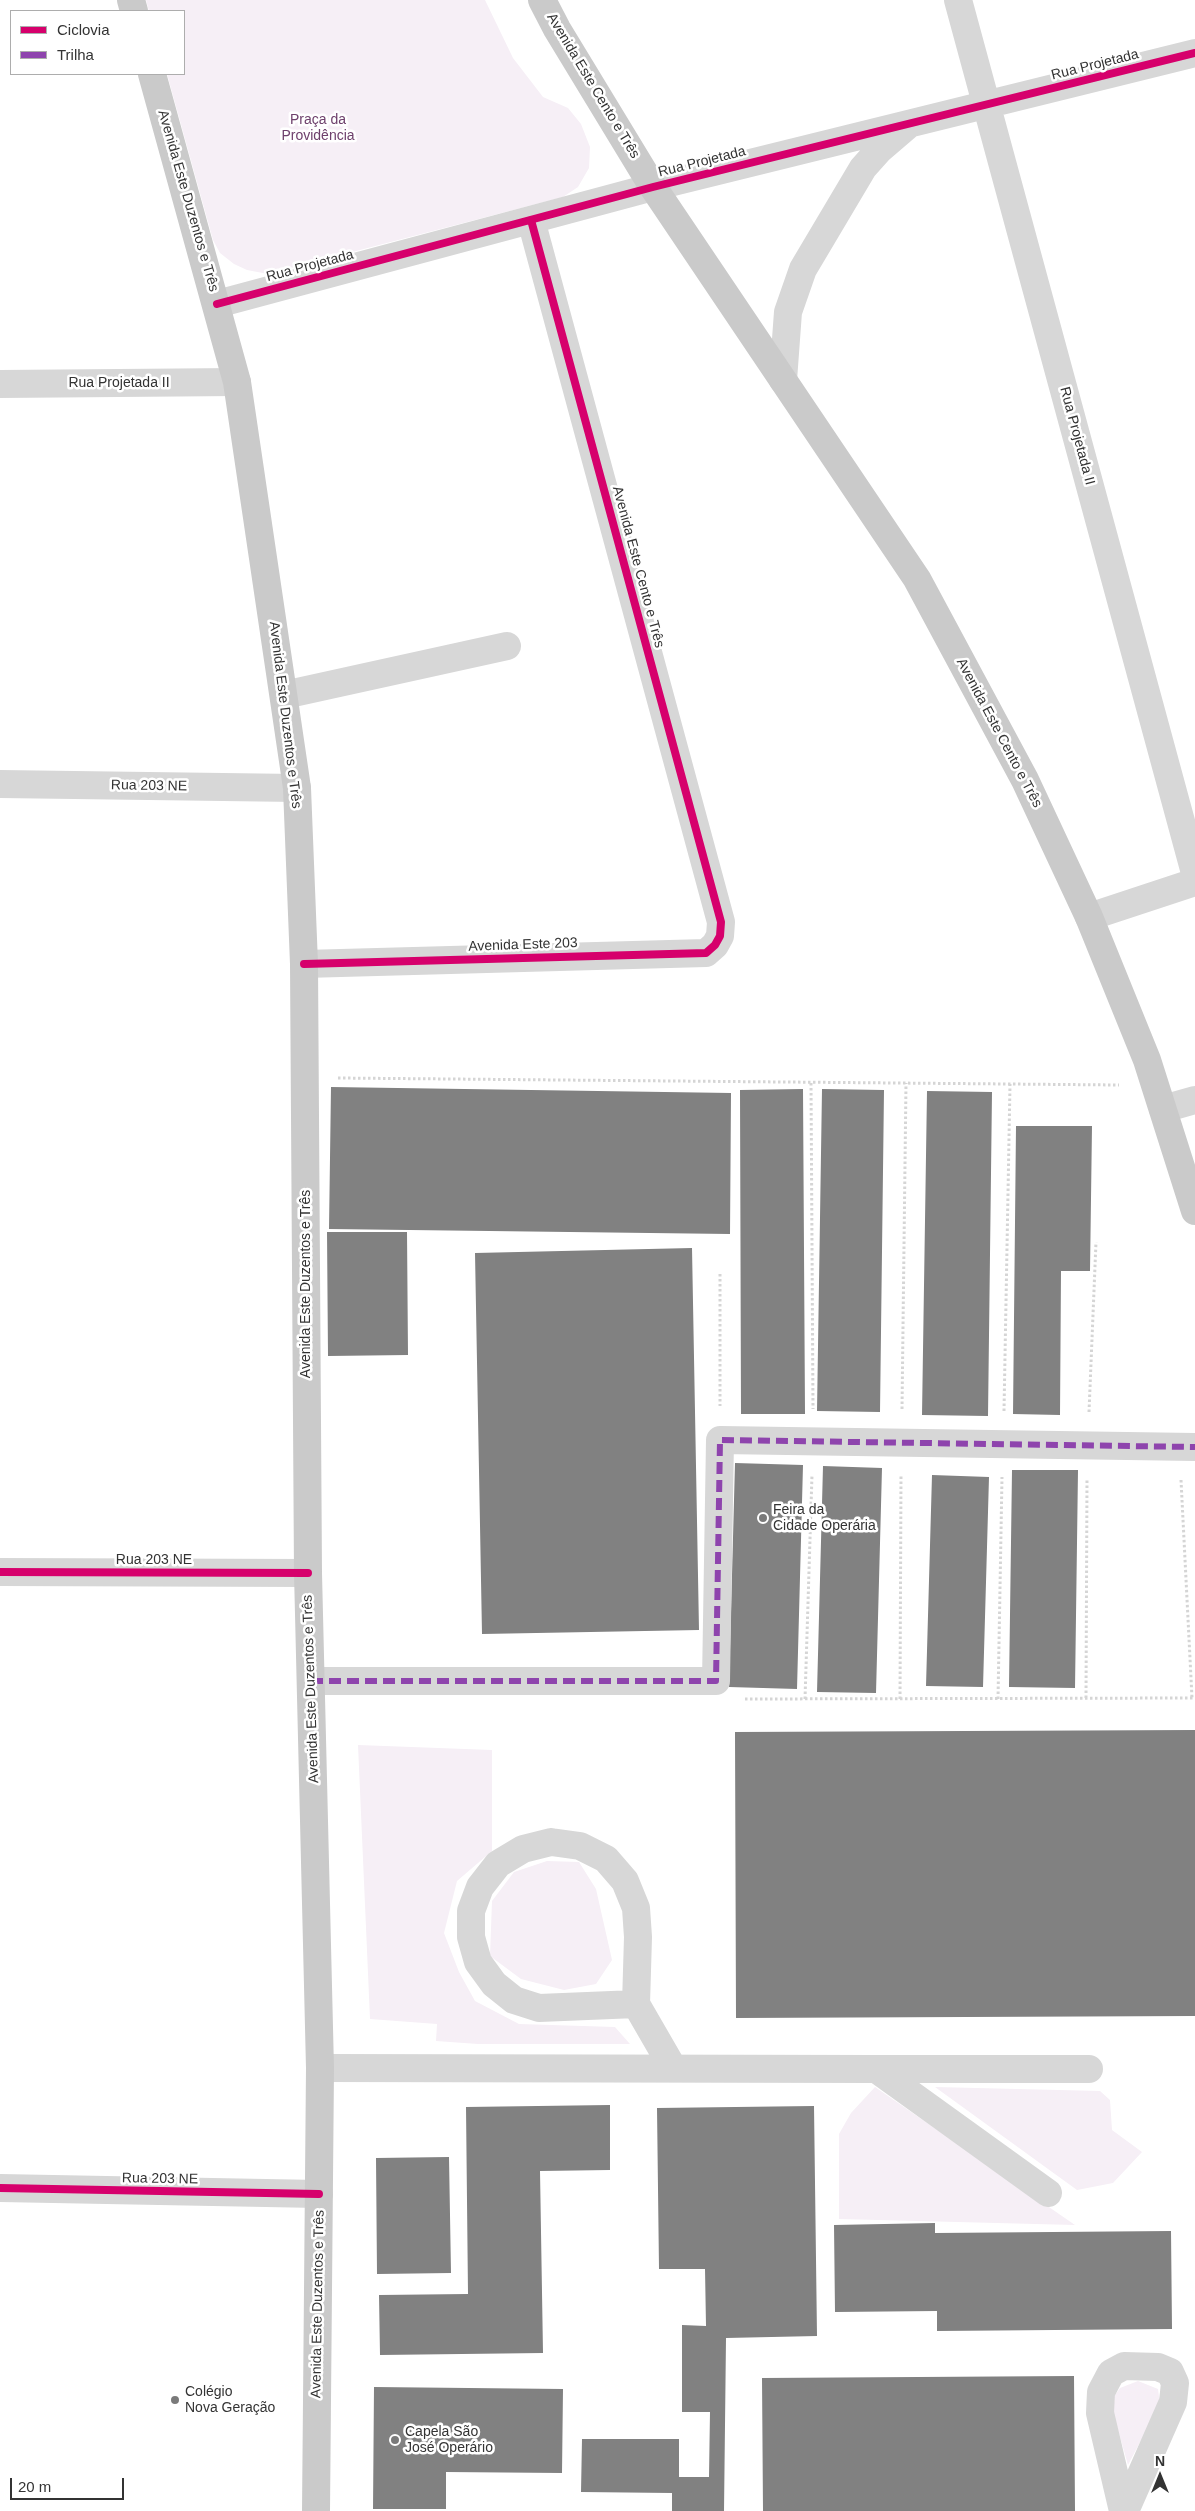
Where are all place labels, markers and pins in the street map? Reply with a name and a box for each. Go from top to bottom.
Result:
place label: Feira da Cidade Operária [773,1502,876,1534]
marker: Feira da Cidade Operária [757,1512,769,1524]
place label: Colégio Nova Geração [185,2384,275,2416]
marker: Colégio Nova Geração [169,2394,181,2406]
place label: Capela São José Operário [405,2424,493,2456]
marker: Capela São José Operário [389,2434,401,2446]

